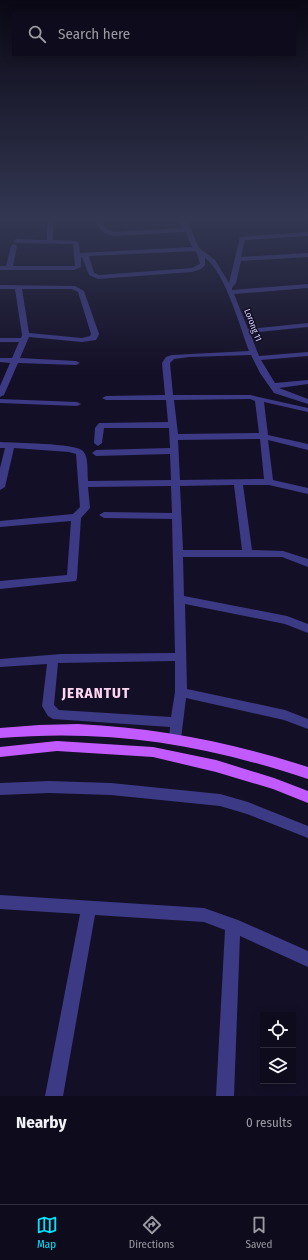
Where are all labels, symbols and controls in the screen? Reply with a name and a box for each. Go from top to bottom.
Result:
search box [12,12,296,56]
icon: search [26,23,48,45]
text: Search here [58,25,130,43]
street label: Lorong 11 [242,307,264,343]
district label: JERANTUT [61,684,130,702]
map controls [260,1012,296,1084]
button: locate [260,1012,296,1048]
button: layers [260,1048,296,1084]
text: Nearby [16,1112,67,1133]
text: 0 results [246,1115,292,1130]
tab: Map [36,1214,58,1251]
tab: Directions [129,1214,174,1251]
tab: Saved [246,1214,272,1251]

